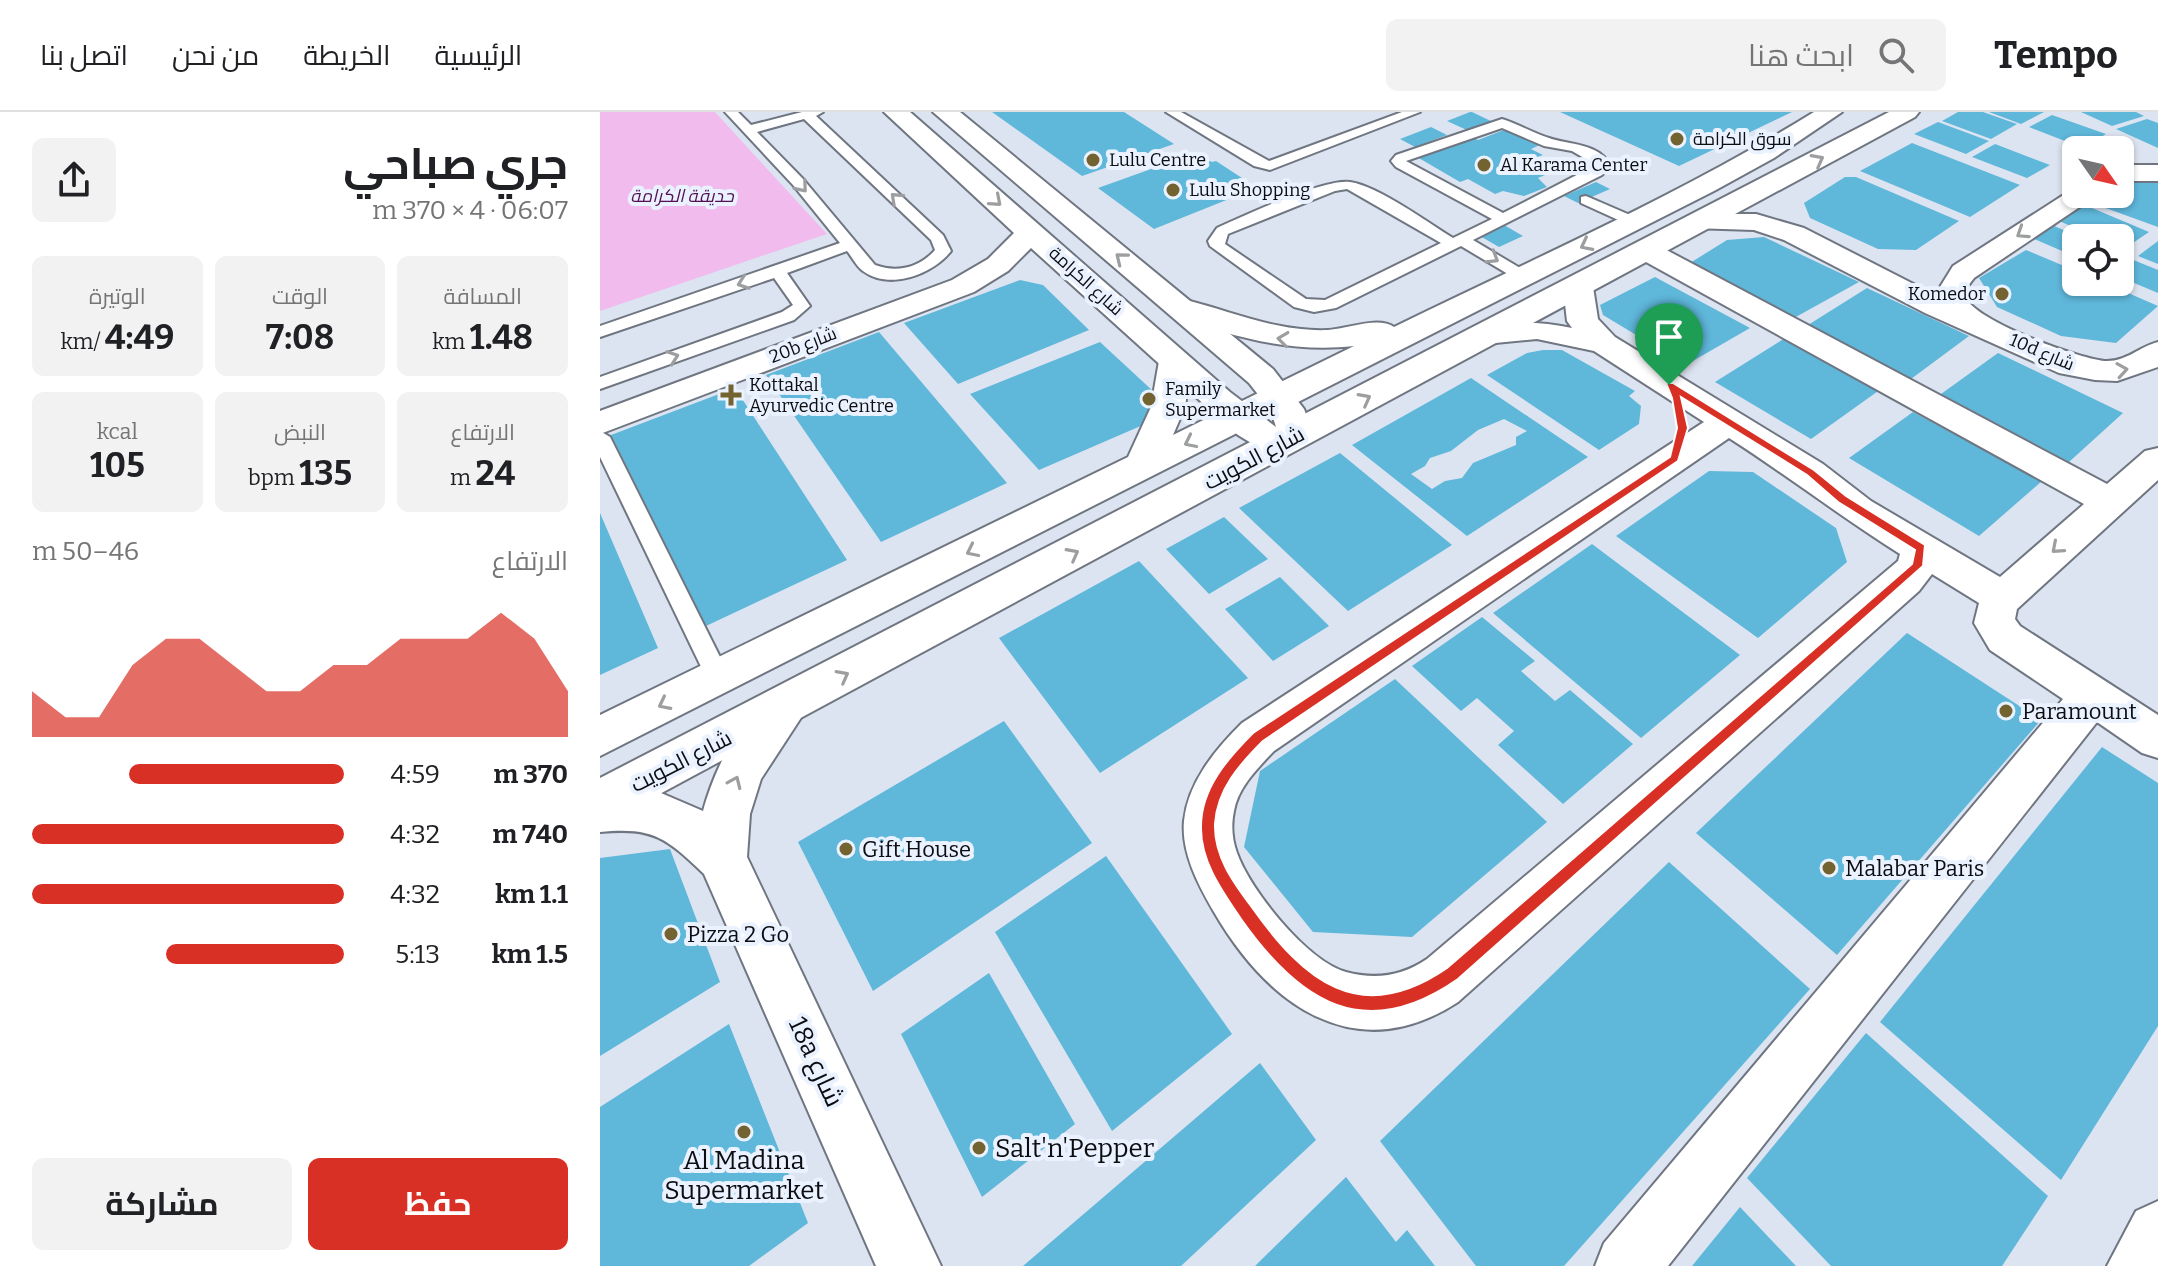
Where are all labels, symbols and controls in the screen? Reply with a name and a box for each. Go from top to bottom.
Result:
search box [1386,19,1946,91]
text: Tempo [1994,32,2118,78]
icon: search [1874,33,1918,77]
text: ابحث هنا [1748,38,1854,74]
text: اتصل بنا [40,39,128,72]
text: من نحن [172,39,259,72]
text: الخريطة [303,39,391,72]
text: الرئيسية [435,39,522,72]
place label: سوق الكرامة [1693,128,1791,151]
marker: سوق الكرامة [1668,130,1686,148]
north arrow [2062,136,2134,208]
map controls [2062,136,2134,296]
button: share [32,138,116,222]
text: جري صباحي [343,138,568,191]
place label: Lulu Centre [1109,149,1206,171]
marker: Lulu Centre [1084,151,1102,169]
place label: Al Karama Center [1500,154,1647,176]
one-way arrow [1810,154,1824,169]
marker: Al Karama Center [1475,156,1493,174]
one-way arrow [792,178,807,193]
place label: Lulu Shopping [1189,179,1310,201]
marker: Lulu Shopping [1164,181,1182,199]
park label: حديقة الكرامة [630,185,735,207]
one-way arrow [987,191,1001,206]
one-way arrow [890,194,905,208]
text: 06:07 · 4 × 370 m [372,195,568,226]
one-way arrow [2016,223,2031,238]
button: locate [2062,224,2134,296]
one-way arrow [1579,235,1594,250]
street label: شارع الكرامة [1044,242,1128,321]
one-way arrow [1484,248,1499,264]
one-way arrow [1116,253,1131,268]
one-way arrow [737,273,751,289]
text: الوتيرة [89,283,146,310]
text: الوقت [272,283,328,310]
text: المسافة [444,283,522,310]
place label: Komedor [1908,283,1986,305]
marker: Komedor [1993,285,2011,303]
pin [1635,303,1703,385]
icon: arrive [1647,315,1691,359]
text: 4:49 [105,317,174,358]
text: 7:08 [266,317,334,358]
text: 1.48 [470,317,533,358]
street label: 20b شارع [766,322,840,369]
text: /km [60,328,105,355]
text: km [432,328,470,355]
street label: 10d شارع [2006,329,2078,376]
one-way arrow [1276,330,1289,347]
one-way arrow [666,350,680,367]
one-way arrow [2115,362,2129,379]
place label: Kottakal Ayurvedic Centre [749,374,894,417]
place label: Family Supermarket [1165,378,1276,421]
marker: Kottakal Ayurvedic Centre [720,384,742,406]
marker: Family Supermarket [1140,390,1158,408]
one-way arrow [1357,393,1371,409]
text: kcal [97,418,138,445]
text: النبض [274,419,326,446]
text: الارتفاع [450,419,515,446]
street label: شارع الكويت [1199,420,1309,497]
one-way arrow [1184,433,1199,448]
text: 105 [90,445,145,486]
text: 135 [299,453,352,494]
text: 24 [475,453,515,494]
text: bpm [248,464,299,491]
text: m [450,464,475,491]
text: 46–50 m [32,536,139,567]
one-way arrow [2052,538,2067,553]
one-way arrow [965,541,980,556]
text: الارتفاع [492,546,568,577]
one-way arrow [1064,548,1079,563]
one-way arrow [835,671,849,686]
one-way arrow [658,695,673,710]
place label: Paramount [2022,698,2137,725]
marker: Paramount [1997,702,2015,720]
street label: شارع الكويت [626,724,737,799]
text: 4:59 [390,759,440,790]
text: 370 m [493,759,568,790]
one-way arrow [725,776,741,790]
text: 4:32 [390,819,440,850]
text: 740 m [493,819,568,850]
place label: Gift House [862,836,971,863]
marker: Gift House [837,840,855,858]
place label: Malabar Paris [1845,855,1984,882]
marker: Malabar Paris [1820,859,1838,877]
text: 4:32 [390,879,440,910]
text: 1.1 km [495,879,568,910]
place label: Pizza 2 Go [687,921,789,948]
marker: Pizza 2 Go [662,925,680,943]
text: 5:13 [395,939,440,970]
text: 1.5 km [492,939,568,970]
street label: 18a شارع [781,1012,850,1112]
marker: Al Madina Supermarket [735,1123,753,1141]
place label: Salt'n'Pepper [995,1133,1155,1164]
marker: Salt'n'Pepper [970,1139,988,1157]
place label: Al Madina Supermarket [664,1145,824,1206]
button: مشاركة [32,1158,292,1250]
button: حفظ [308,1158,568,1250]

